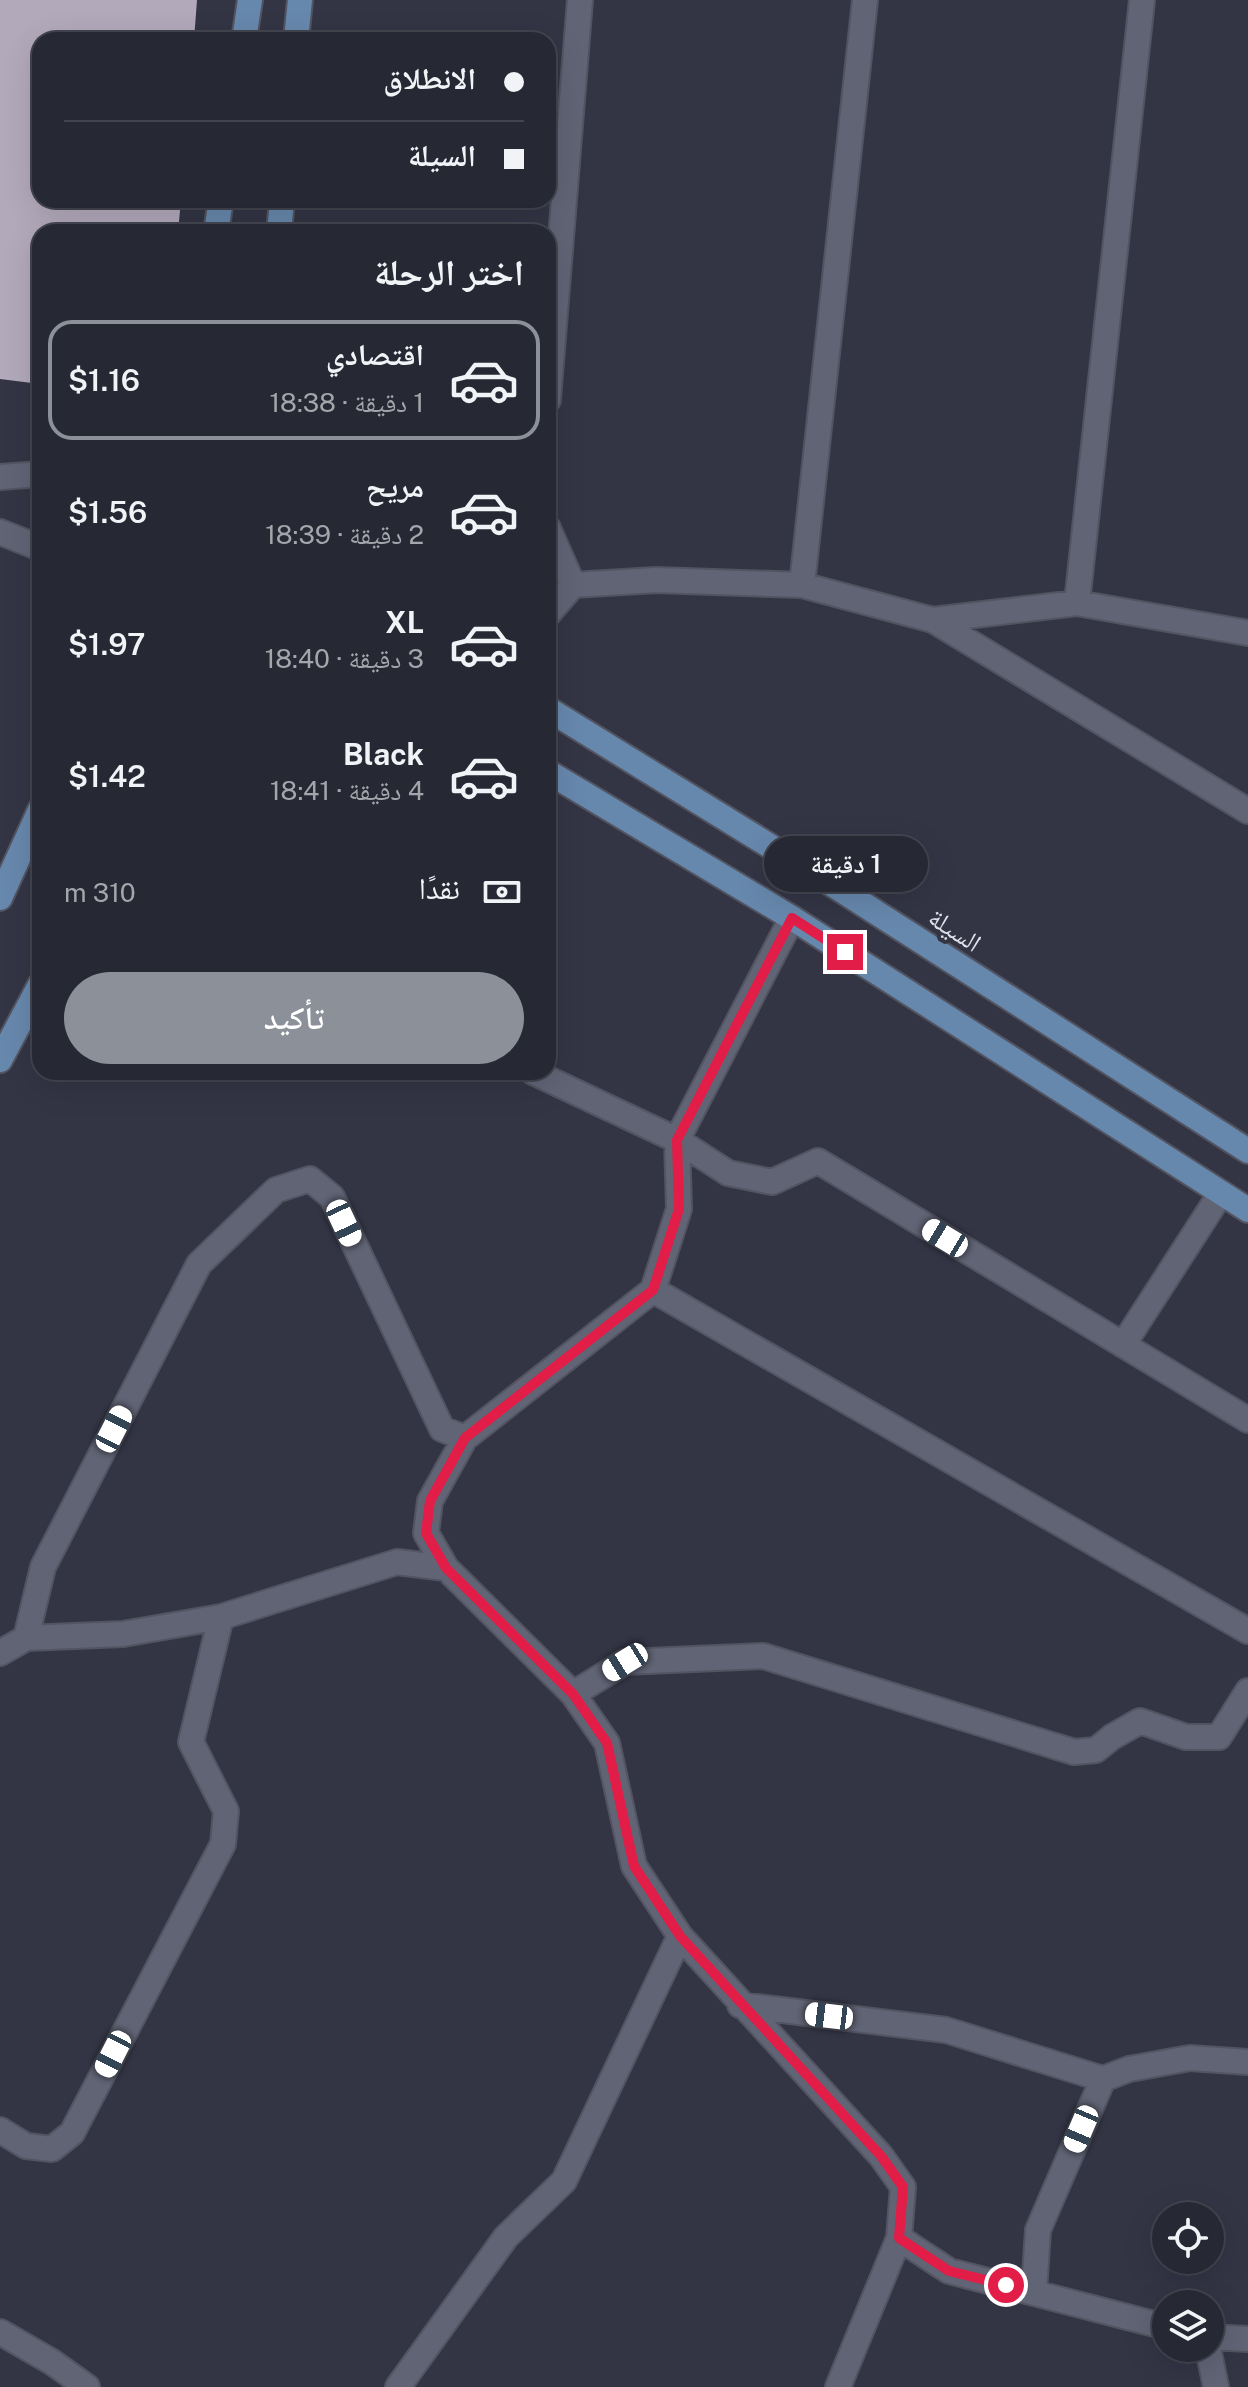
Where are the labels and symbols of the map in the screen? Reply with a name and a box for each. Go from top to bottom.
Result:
callout: 1 دقيقة [763,836,927,892]
street label: السيلة [923,901,987,958]
route end [827,934,863,970]
car [323,1196,365,1250]
car [918,1215,972,1261]
car [92,1402,136,1456]
car [598,1639,652,1685]
car [804,2001,854,2031]
car [91,2027,135,2081]
car [1061,2102,1101,2156]
route start [988,2267,1024,2303]

